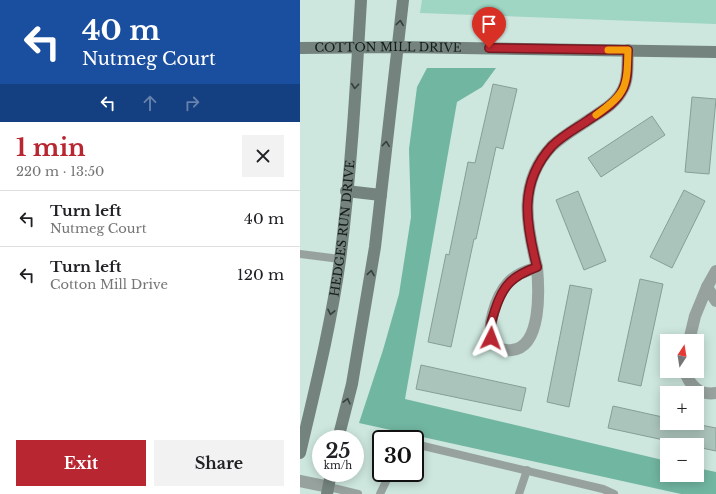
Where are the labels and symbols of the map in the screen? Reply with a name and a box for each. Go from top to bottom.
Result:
pin [472,7.0,506,48]
one-way arrow [395,20,404,27]
street label: COTTON MILL DRIVE [314,39,462,55]
one-way arrow [351,83,360,89]
one-way arrow [382,141,391,147]
street label: HEDGES RUN DRIVE [326,159,357,298]
one-way arrow [366,270,375,276]
one-way arrow [327,309,335,315]
position arrow [470,317,512,359]
north arrow [660,334,704,378]
one-way arrow [343,398,351,404]
speed limit sign: 30 [372,430,424,482]

